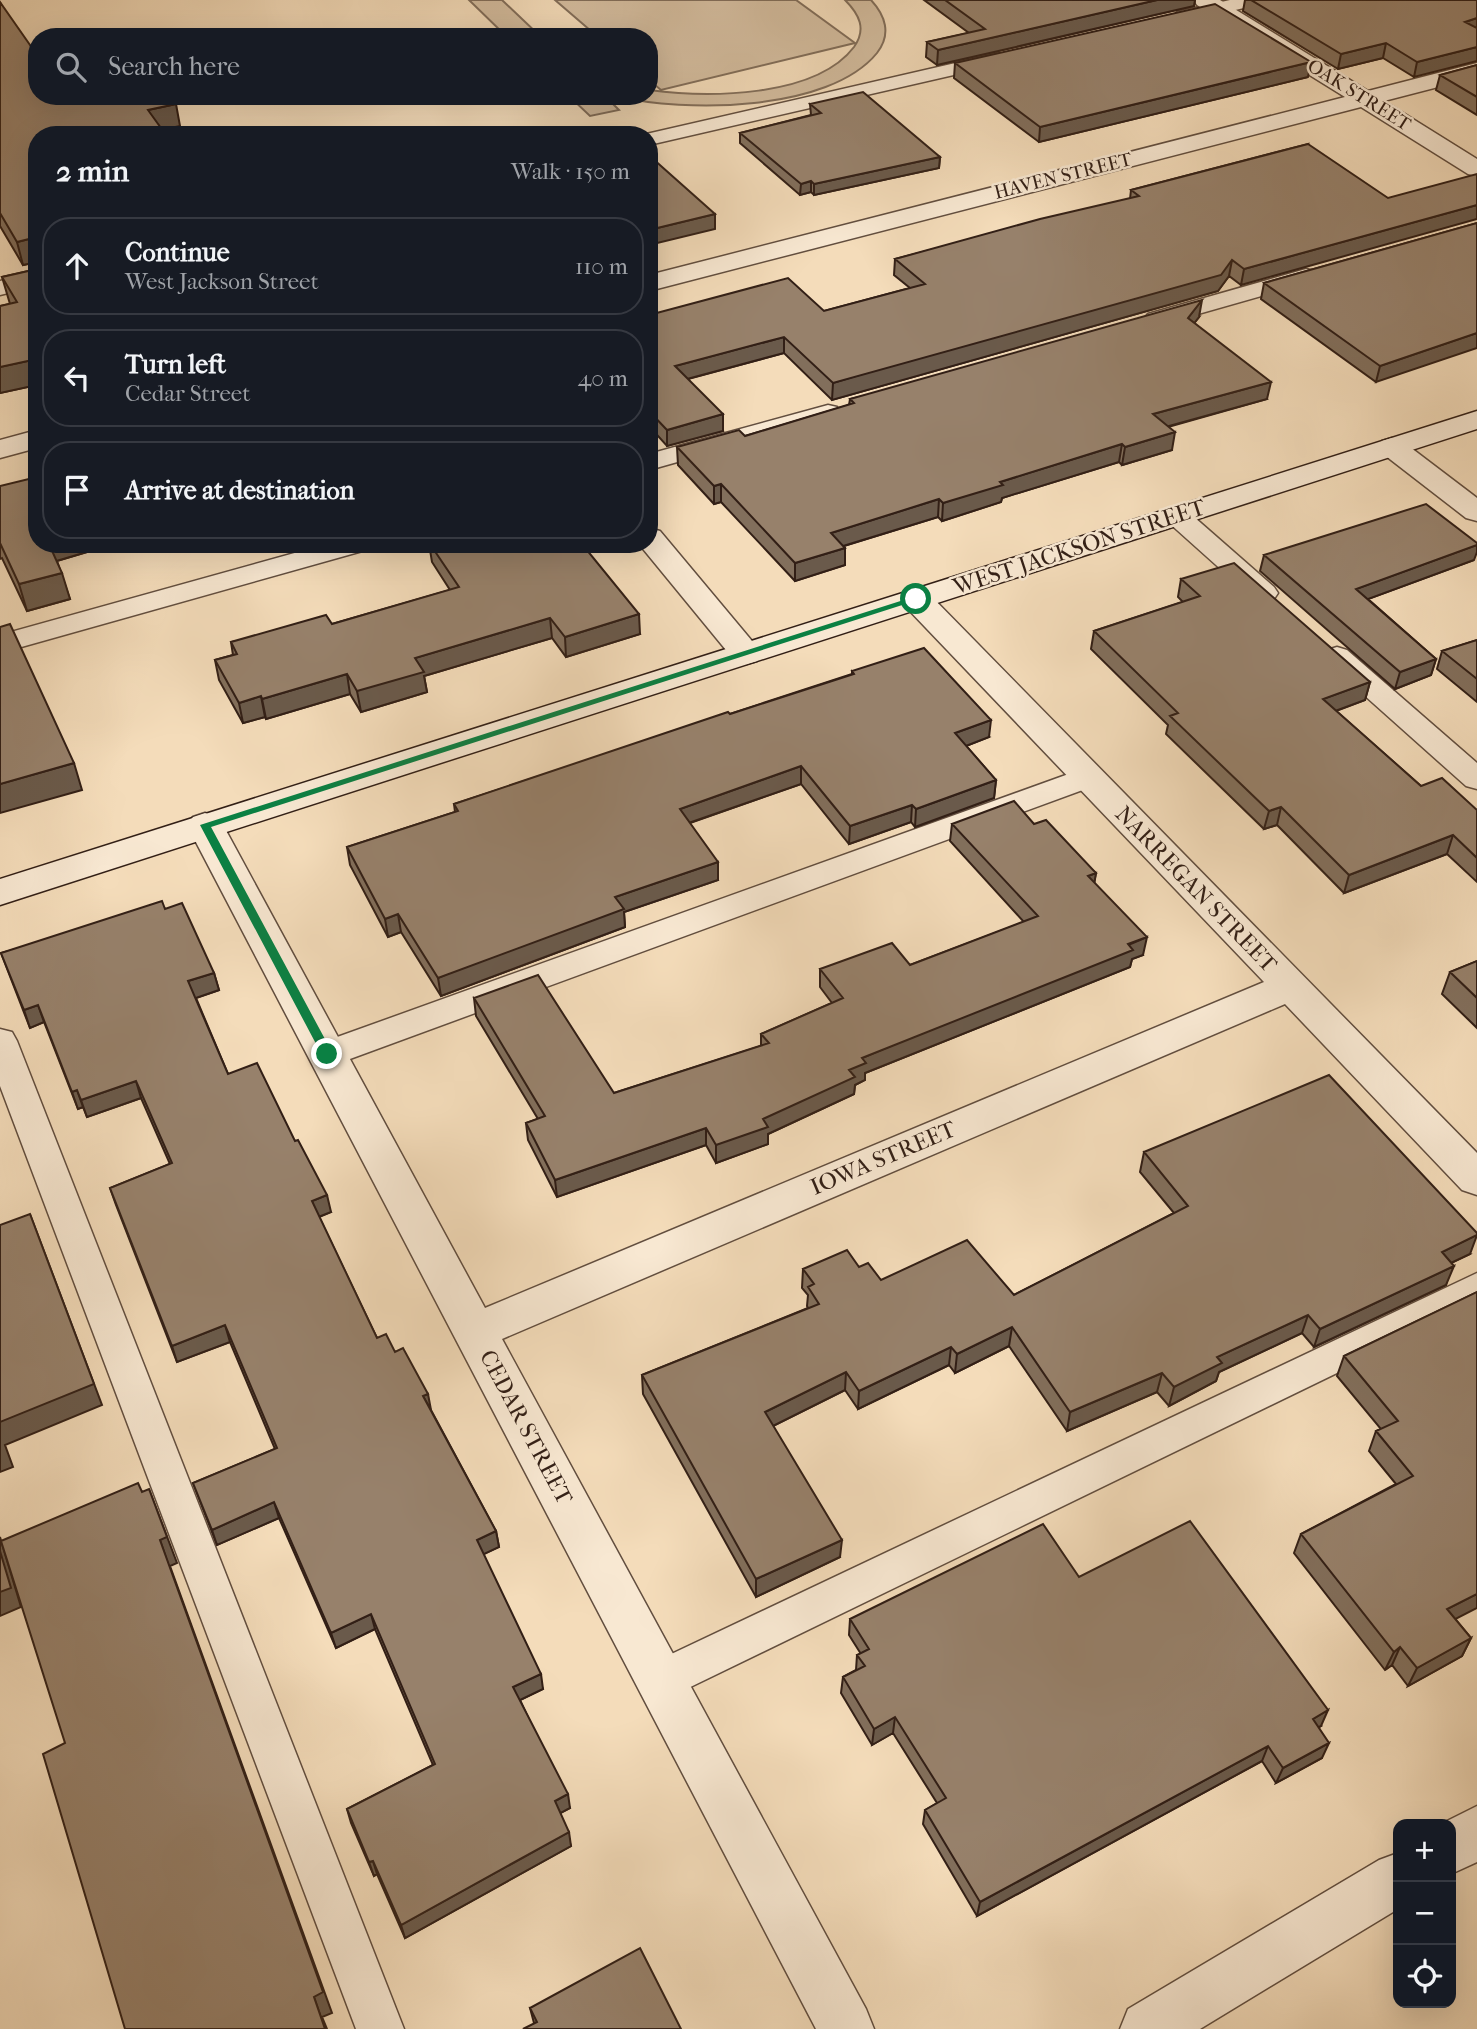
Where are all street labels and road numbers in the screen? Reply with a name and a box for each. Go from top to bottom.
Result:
street label: OAK STREET [1303,55,1415,136]
street label: HAVEN STREET [992,148,1134,204]
street label: WEST JACKSON STREET [949,493,1209,601]
street label: NARREGAN STREET [1110,800,1283,978]
street label: IOWA STREET [806,1115,960,1201]
street label: CEDAR STREET [474,1345,578,1509]

